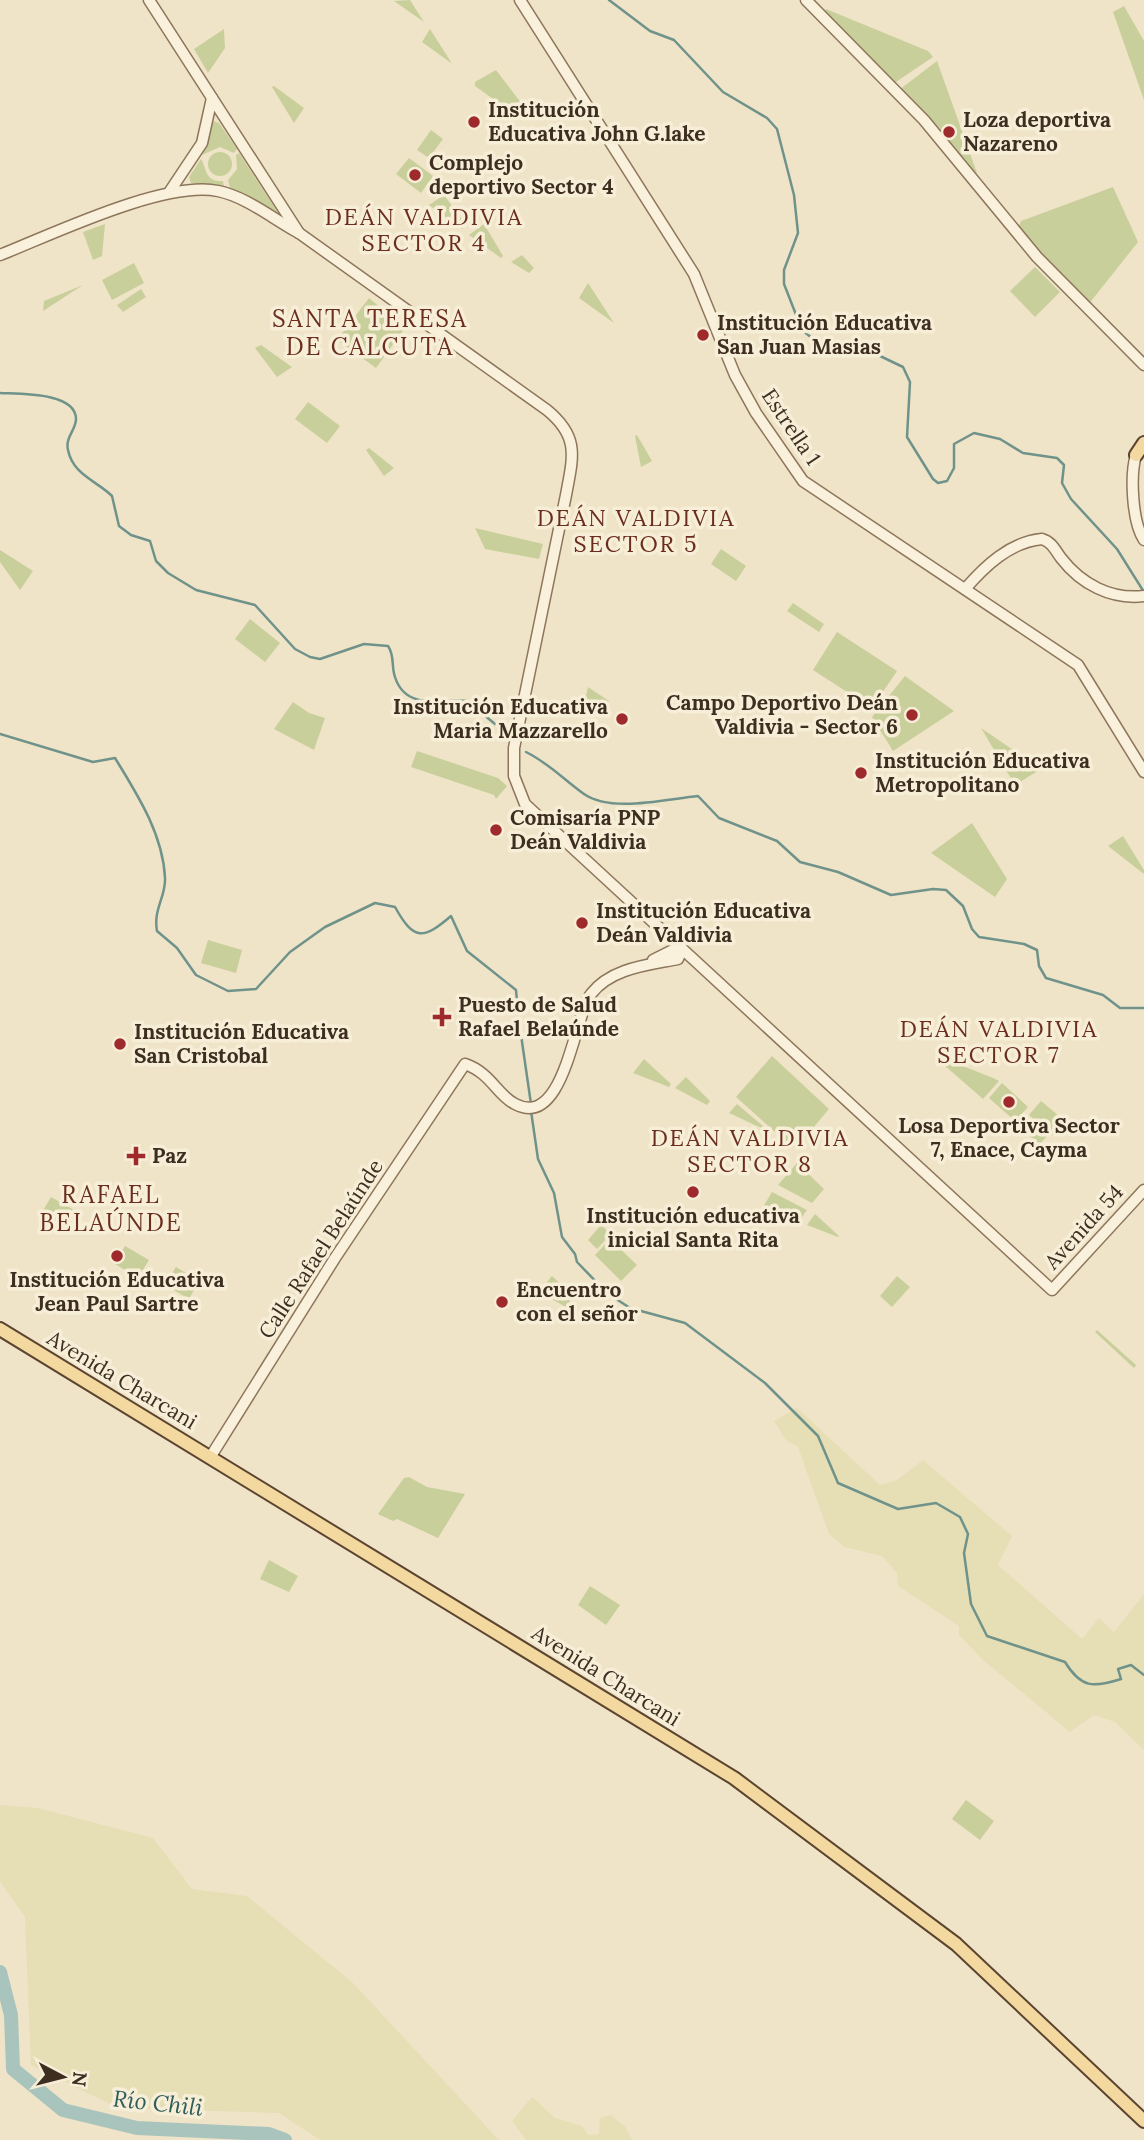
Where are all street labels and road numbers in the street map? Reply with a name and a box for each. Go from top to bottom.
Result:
street label: Estrella 1 [756,383,827,470]
street label: Calle Rafael Belaúnde [252,1154,389,1344]
street label: Avenida 54 [1038,1179,1129,1275]
street label: Avenida Charcani [42,1324,202,1435]
street label: Avenida Charcani [526,1619,686,1732]

